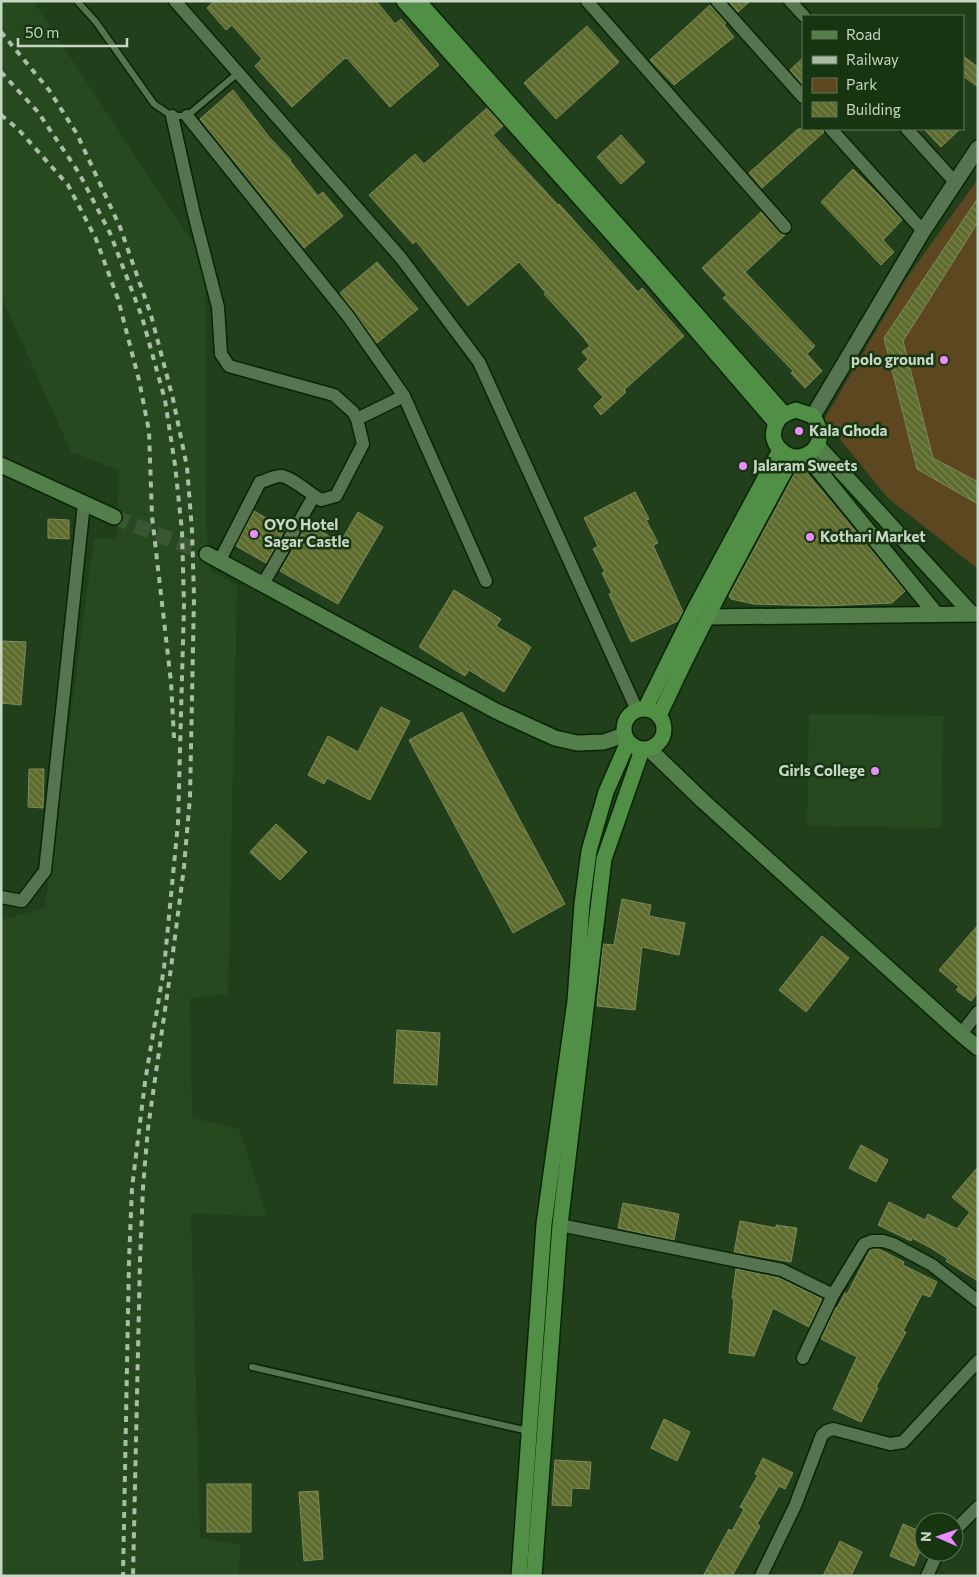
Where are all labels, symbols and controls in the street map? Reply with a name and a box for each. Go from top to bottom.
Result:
scale bar [18,15,126,47]
legend [802,15,964,130]
text: 50 m [25,23,59,41]
text: Road [846,25,881,43]
text: Railway [846,50,899,68]
text: Park [846,75,877,93]
text: Building [846,100,901,118]
place label: polo ground [851,350,934,368]
marker: polo ground [938,354,950,366]
place label: Kala Ghoda [809,421,888,439]
marker: Kala Ghoda [793,425,805,437]
place label: Jalaram Sweets [753,456,857,474]
marker: Jalaram Sweets [737,460,749,472]
place label: OYO Hotel Sagar Castle [264,515,350,550]
place label: Kothari Market [820,527,926,545]
marker: OYO Hotel Sagar Castle [248,528,260,540]
marker: Kothari Market [804,531,816,543]
place label: Girls College [778,761,865,779]
marker: Girls College [869,765,881,777]
north arrow [914,1512,964,1562]
text: N [917,1531,934,1542]

